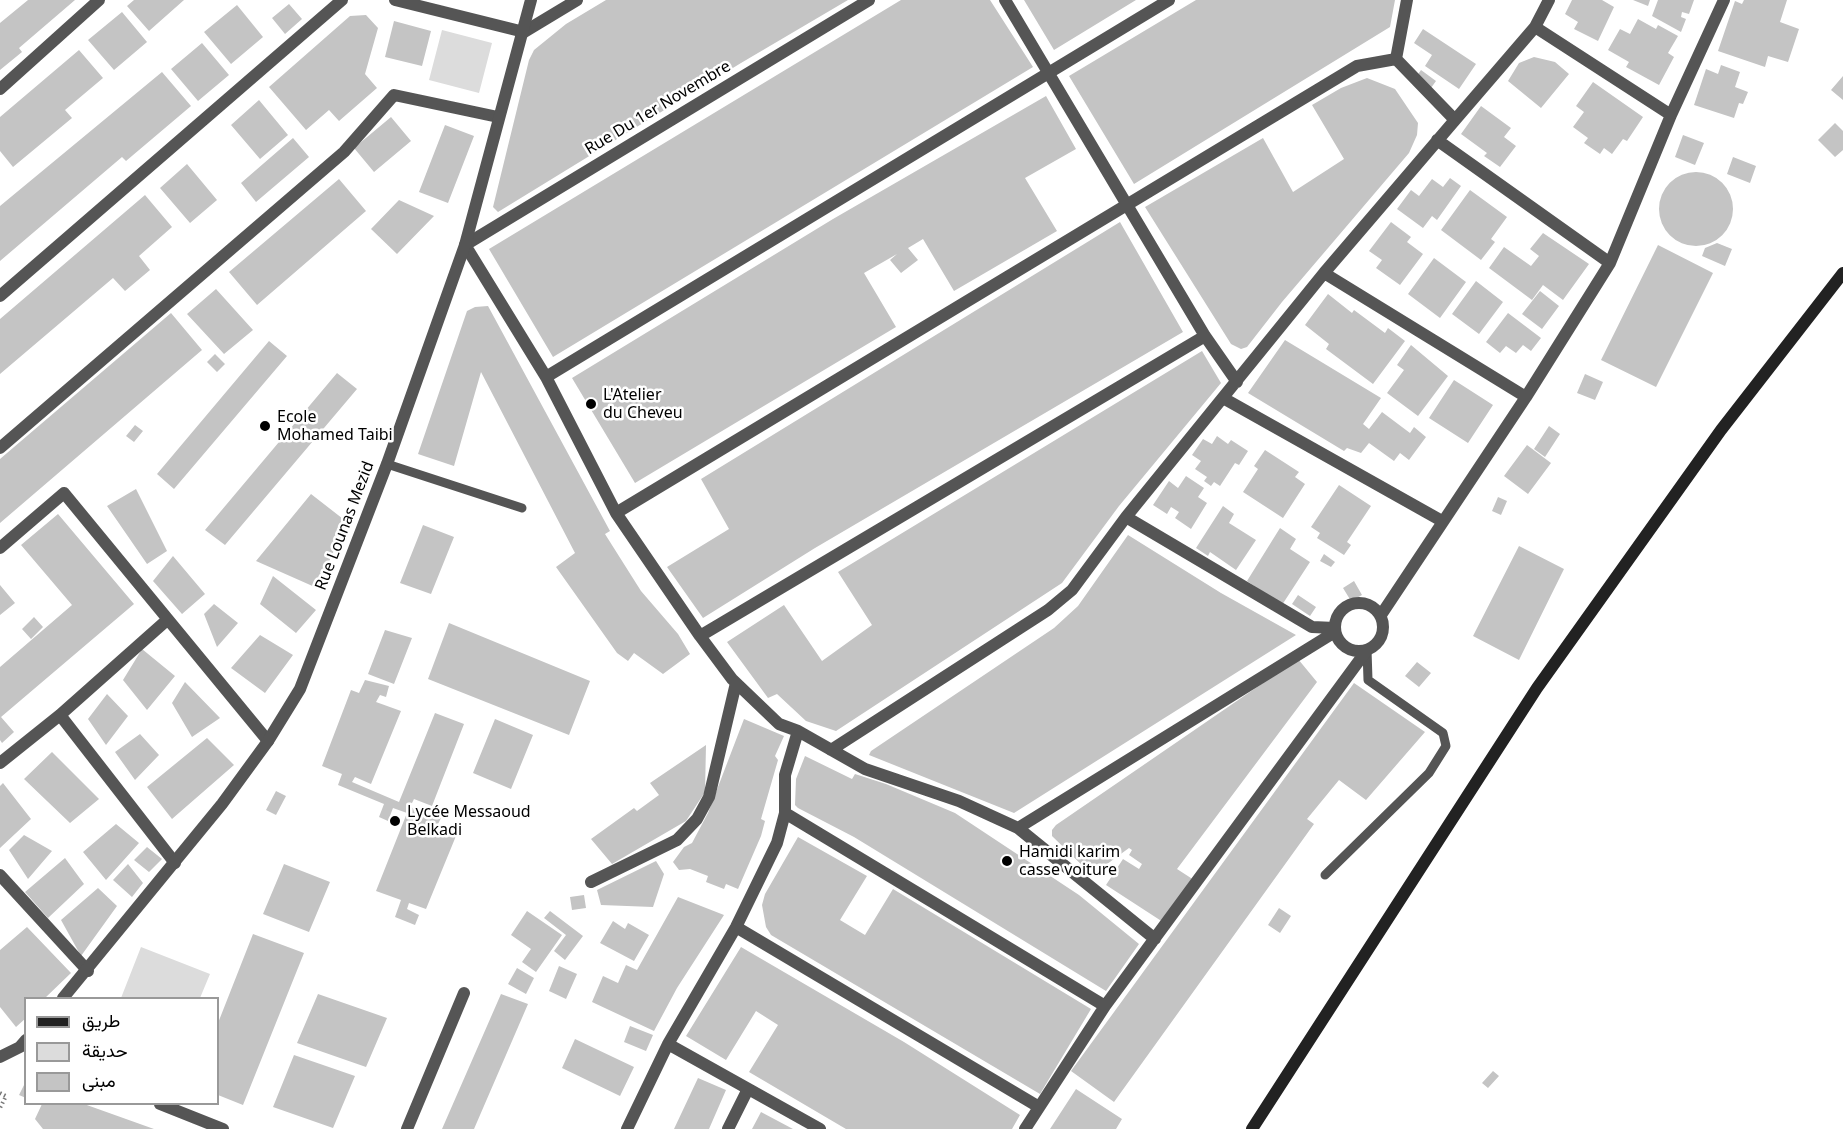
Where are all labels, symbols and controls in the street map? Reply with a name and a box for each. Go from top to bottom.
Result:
street label: Rue Du 1er Novembre [582,57,734,159]
place label: L'Atelier du Cheveu [603,385,683,423]
marker: L'Atelier du Cheveu [584,397,598,411]
place label: Ecole Mohamed Taibi [277,407,393,445]
marker: Ecole Mohamed Taibi [258,419,272,433]
street label: Rue Lounas Mezid [312,459,378,593]
place label: Lycée Messaoud Belkadi [407,802,531,840]
marker: Lycée Messaoud Belkadi [388,814,402,828]
place label: Hamidi karim casse voiture [1019,842,1120,880]
marker: Hamidi karim casse voiture [1000,854,1014,868]
legend [24,997,219,1105]
text: طريق [82,1008,120,1032]
text: حديقة [82,1038,128,1062]
text: مبنى [82,1068,116,1092]

